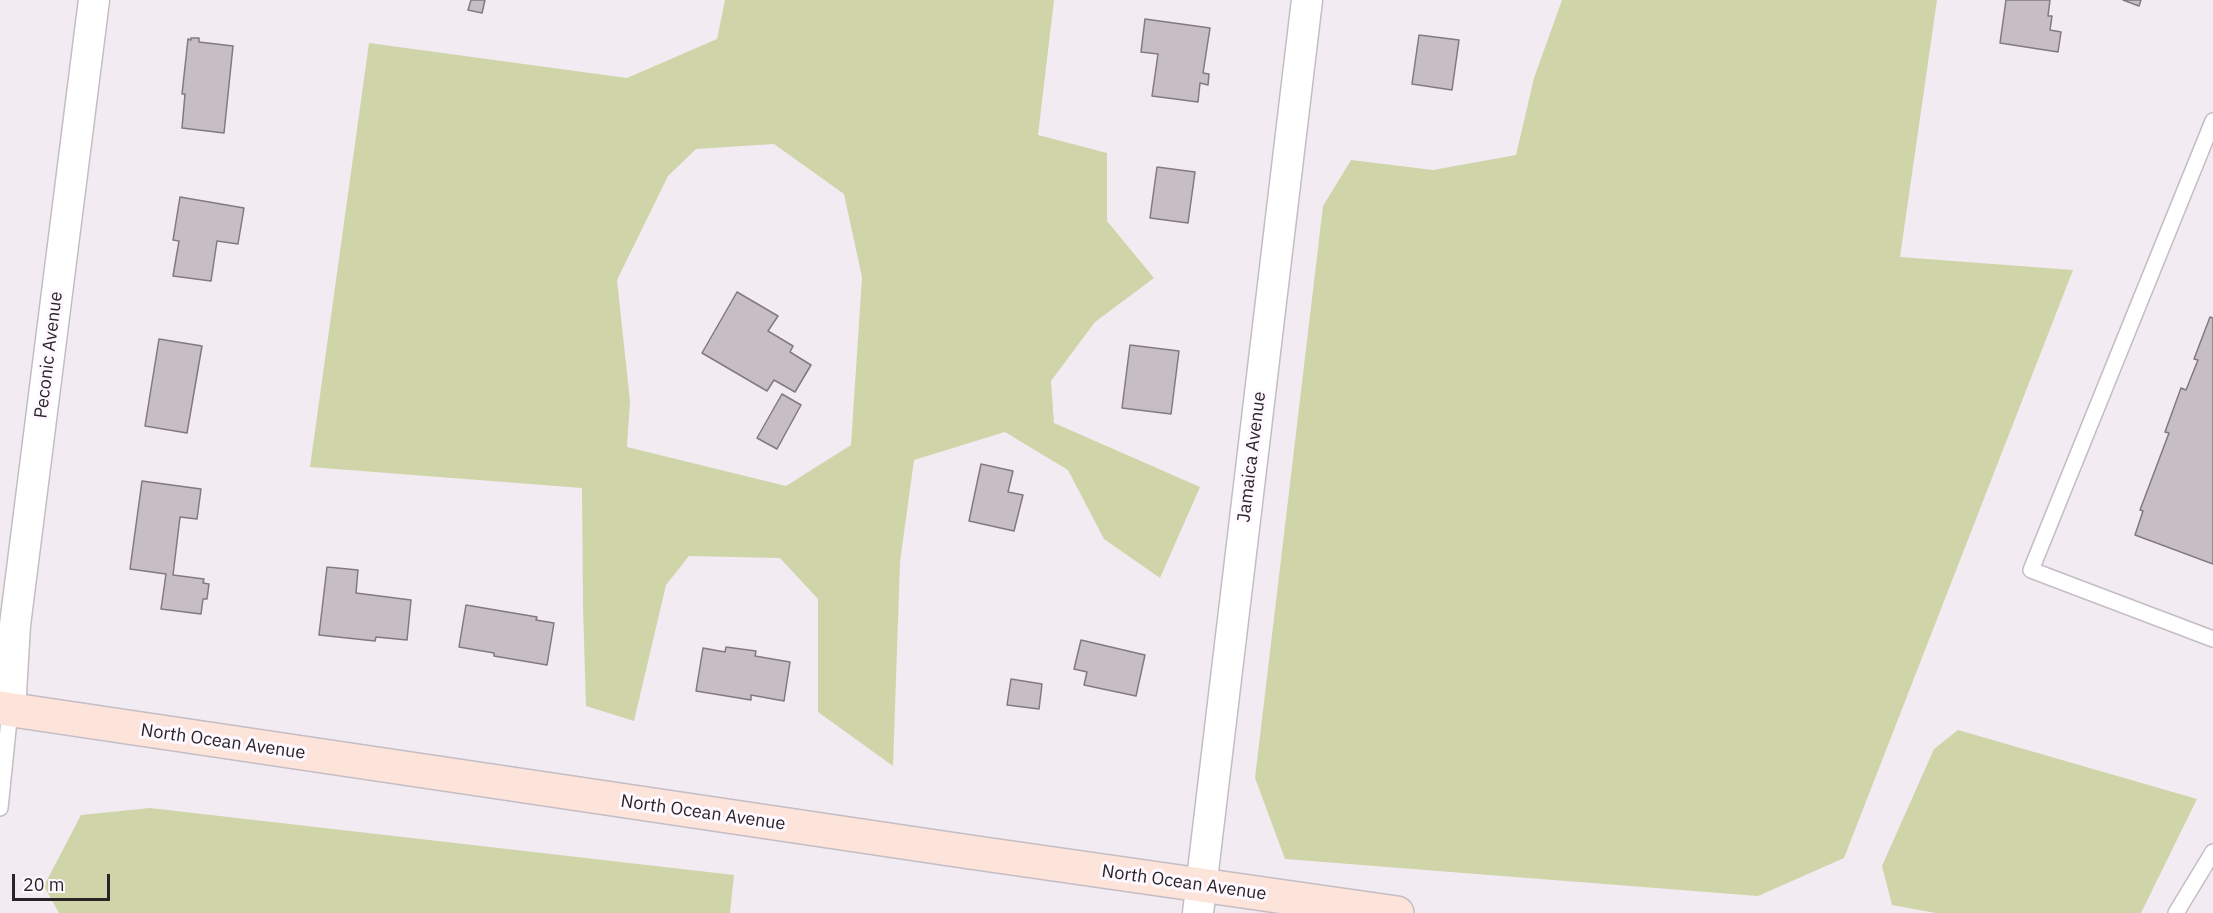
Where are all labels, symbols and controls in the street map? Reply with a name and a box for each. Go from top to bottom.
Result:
street label: Peconic Avenue [31,290,67,420]
street label: Jamaica Avenue [1233,390,1271,524]
street label: North Ocean Avenue [139,720,307,764]
street label: North Ocean Avenue [619,791,787,835]
street label: North Ocean Avenue [1100,861,1268,905]
scale bar [15,862,112,900]
text: 20 m [23,873,65,896]

